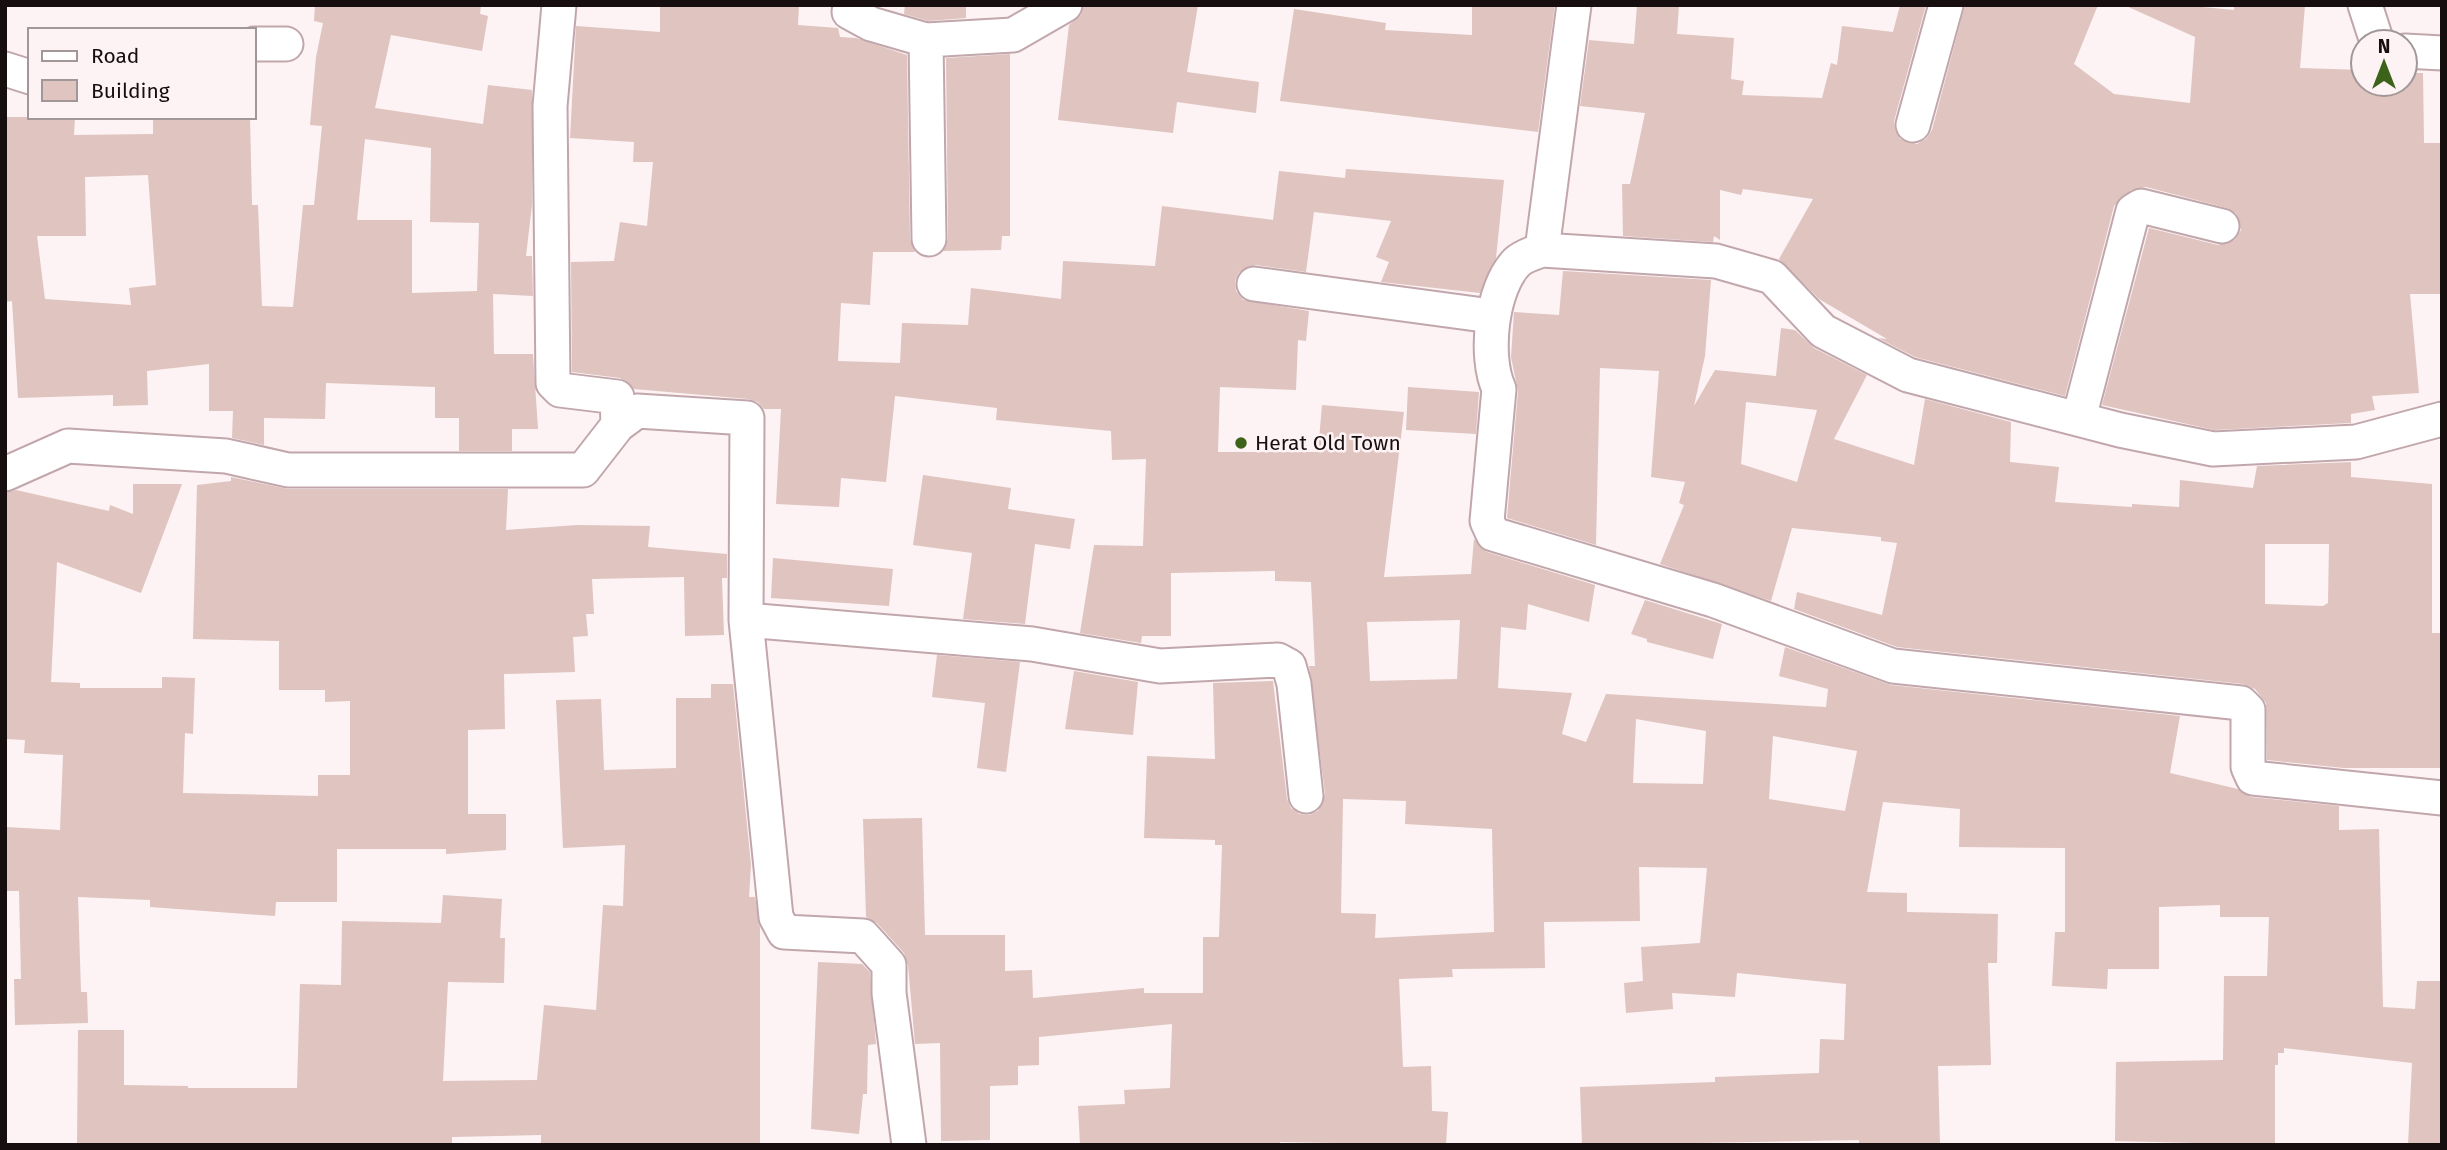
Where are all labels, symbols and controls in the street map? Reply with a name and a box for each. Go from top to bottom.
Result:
legend [28,28,256,119]
north arrow [2349,28,2419,98]
text: N [2378,35,2390,58]
text: Road [91,43,139,69]
text: Building [91,78,170,104]
place label: Herat Old Town [1255,430,1401,456]
marker: Herat Old Town [1233,435,1249,451]

